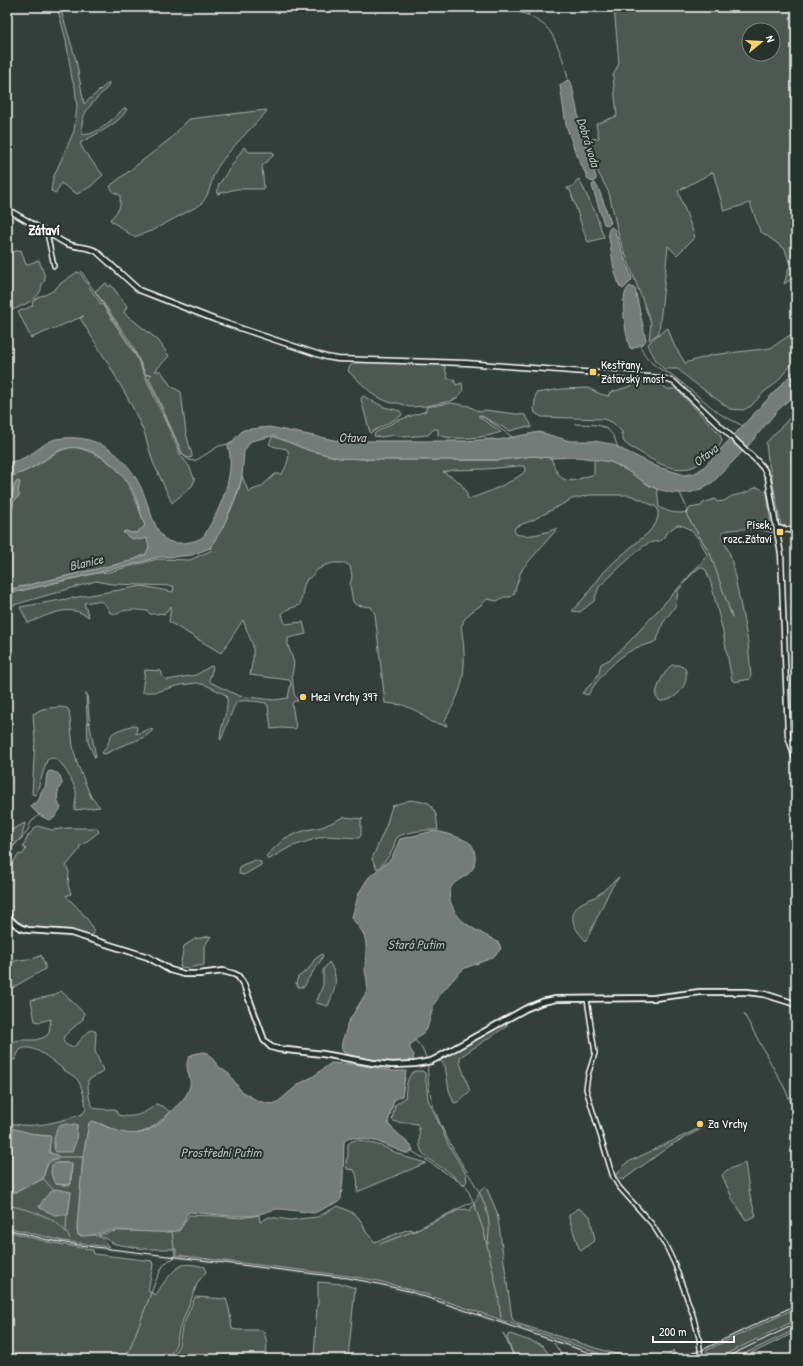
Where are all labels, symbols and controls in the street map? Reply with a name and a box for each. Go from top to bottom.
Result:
north arrow [741,22,781,62]
text: N [763,34,778,44]
water label: Dobrá voda [573,115,606,171]
district label: Zátaví [28,220,60,239]
place label: Kestřany, Zátavský most [601,356,665,387]
marker: Kestřany, Zátavský most [588,367,598,377]
water label: Otava [338,428,367,446]
water label: Otava [689,438,723,470]
place label: Písek, rozc.Zátaví [723,516,772,547]
marker: Písek, rozc.Zátaví [775,527,785,537]
water label: Blanice [67,549,105,575]
place label: Mezi Vrchy 397 [311,688,378,705]
marker: Mezi Vrchy 397 [298,692,308,702]
water label: Stará Putim [388,935,445,953]
place label: Za Vrchy [708,1115,748,1132]
marker: Za Vrchy [695,1119,705,1129]
water label: Prostřední Putim [181,1143,262,1161]
scale bar [653,1318,734,1344]
text: 200 m [659,1323,686,1340]

